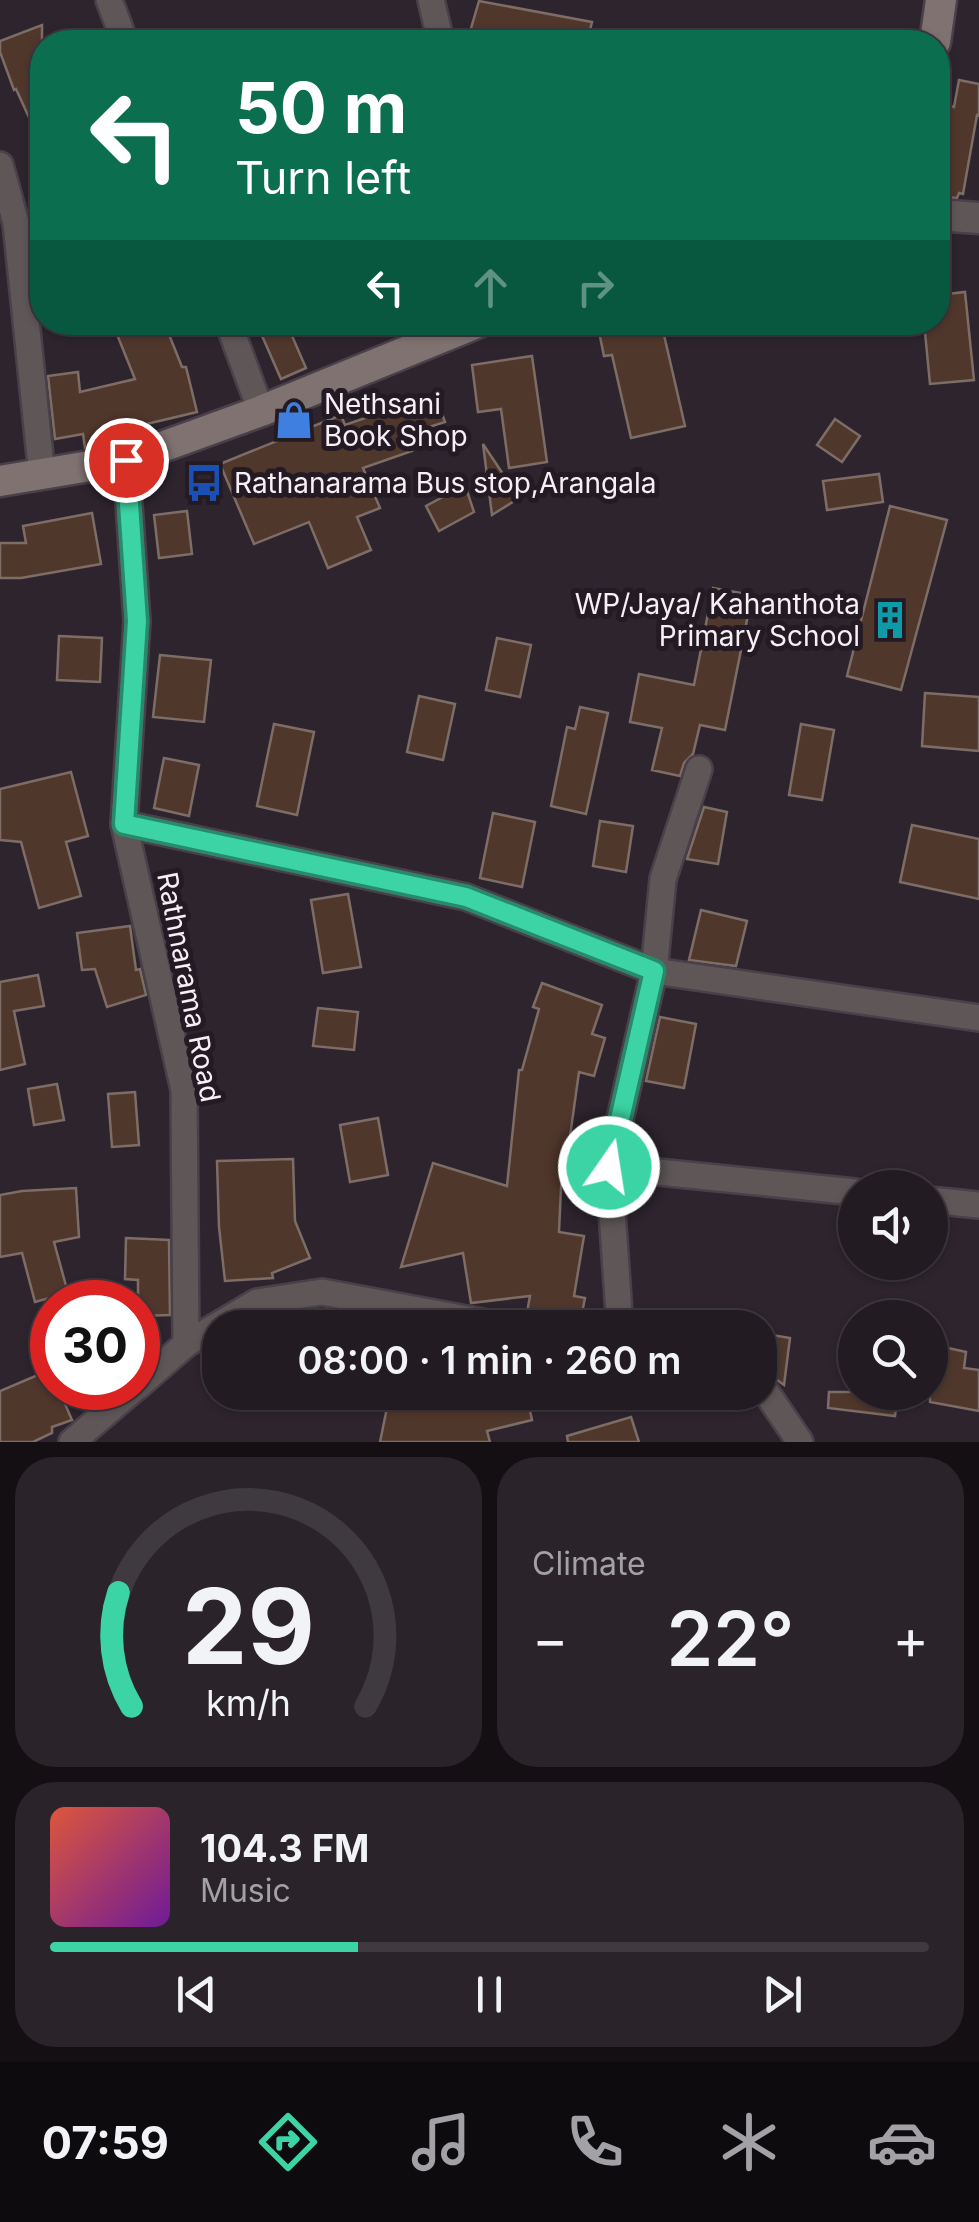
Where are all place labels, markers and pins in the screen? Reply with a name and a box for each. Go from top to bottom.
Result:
place label: Nethsani Book Shop [324,387,468,453]
shop icon: Nethsani Book Shop [273,399,315,441]
pin [84,418,169,503]
bus stop icon: Rathanarama Bus stop,Arangala [183,462,225,504]
place label: Rathanarama Bus stop,Arangala [234,466,656,500]
place label: WP/Jaya/ Kahanthota Primary School [575,587,860,653]
building icon: WP/Jaya/ Kahanthota Primary School [869,599,911,641]

